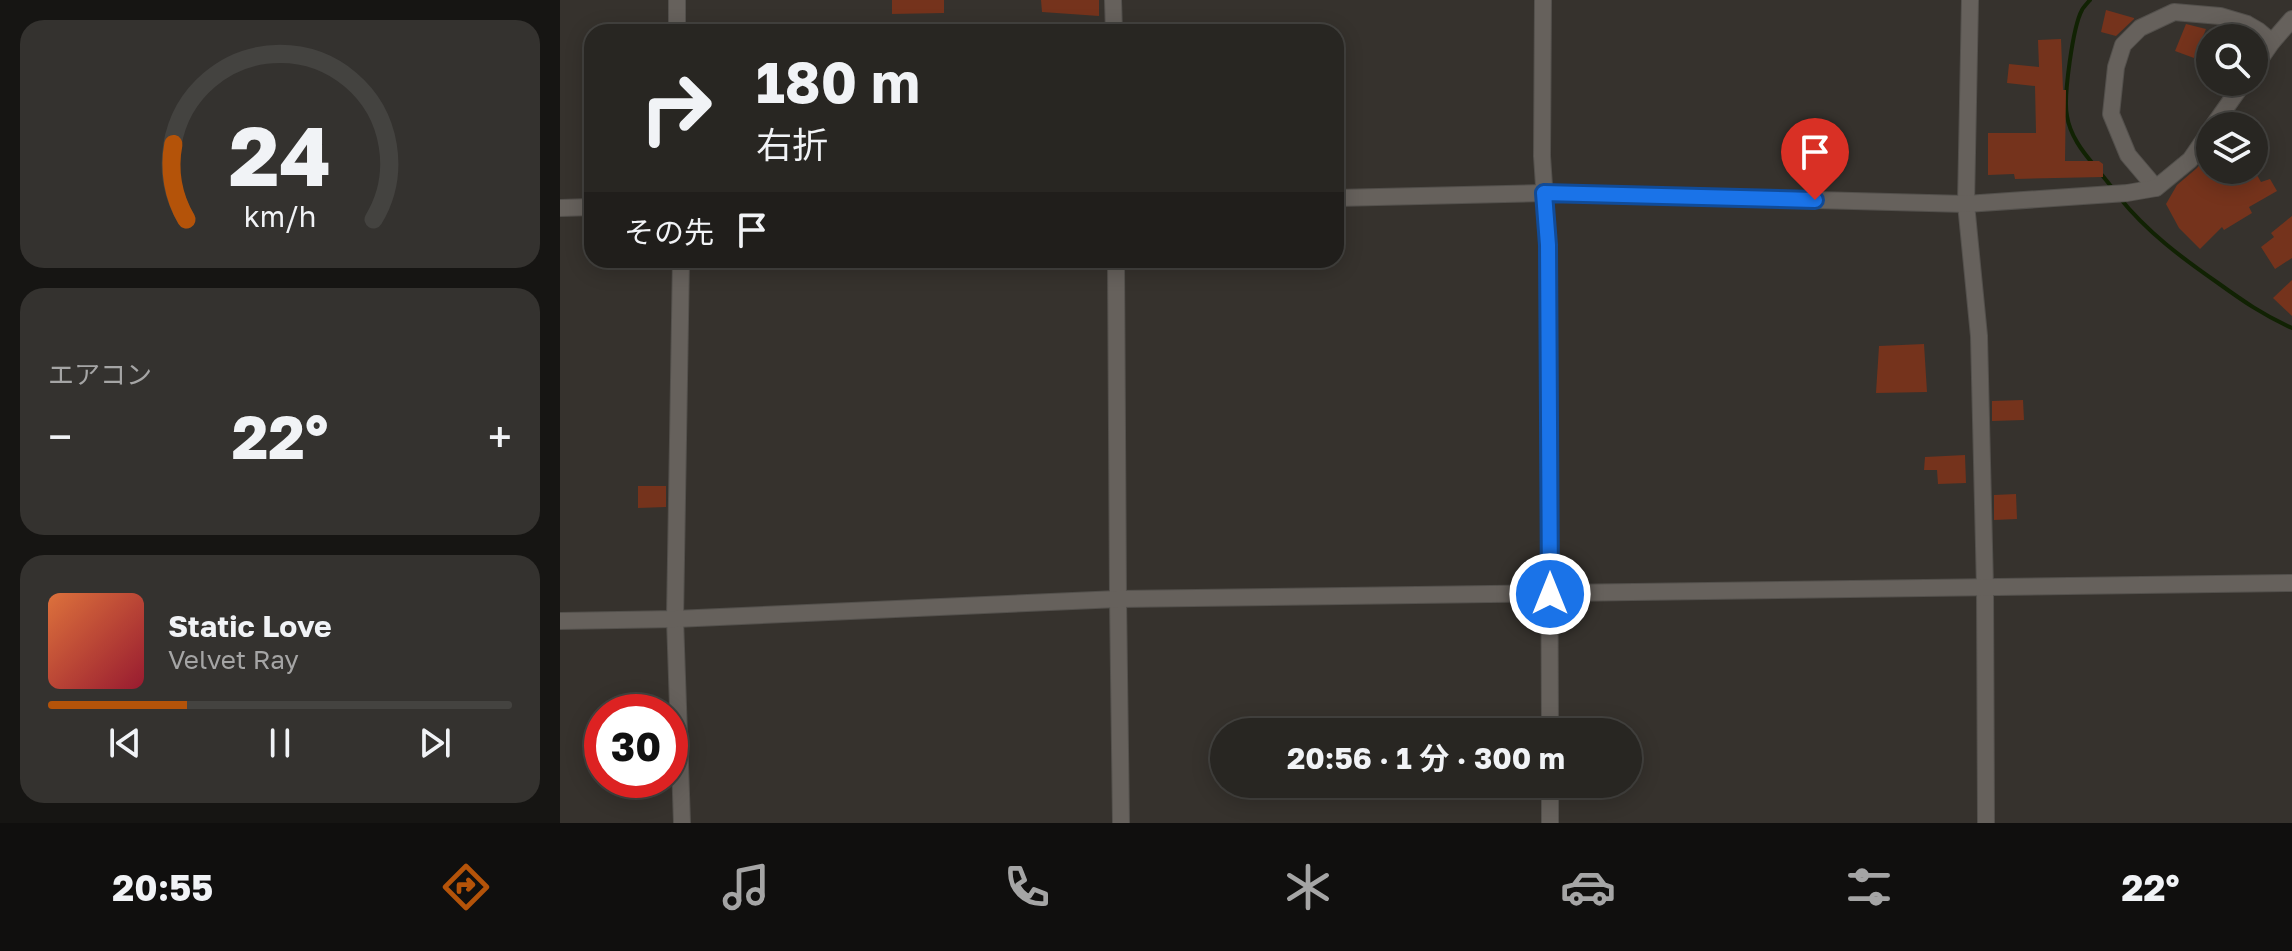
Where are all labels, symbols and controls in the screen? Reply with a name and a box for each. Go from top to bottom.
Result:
map controls [2196,24,2268,184]
button: search [2196,24,2268,96]
text: 180 m [756,48,920,115]
icon: right [624,56,728,160]
text: 24 [229,103,331,203]
button: layers [2196,112,2268,184]
pin [1781,118,1849,200]
text: 右折 [756,123,828,166]
icon: arrive [1793,130,1837,174]
text: km/h [244,199,316,233]
icon: arrive [730,208,774,252]
text: その先 [624,214,714,250]
text: エアコン [48,359,152,390]
text: 22° [232,400,328,472]
text: − [48,410,72,463]
text: + [488,410,512,463]
position arrow [1508,552,1592,636]
text: Static Love [168,608,332,644]
text: Velvet Ray [168,644,299,675]
speed limit sign: 30 [584,694,688,798]
icon: previous [103,721,147,765]
icon: pause [258,721,302,765]
icon: next [413,721,457,765]
text: 20:56 · 1 分 · 300 m [1287,740,1565,776]
icon: directions [438,859,494,915]
icon: music [718,859,774,915]
icon: phone [999,859,1055,915]
icon: climate [1280,859,1336,915]
icon: car [1560,859,1616,915]
icon: filters [1841,859,1897,915]
text: 20:55 [112,866,213,909]
text: 22° [2122,866,2180,909]

